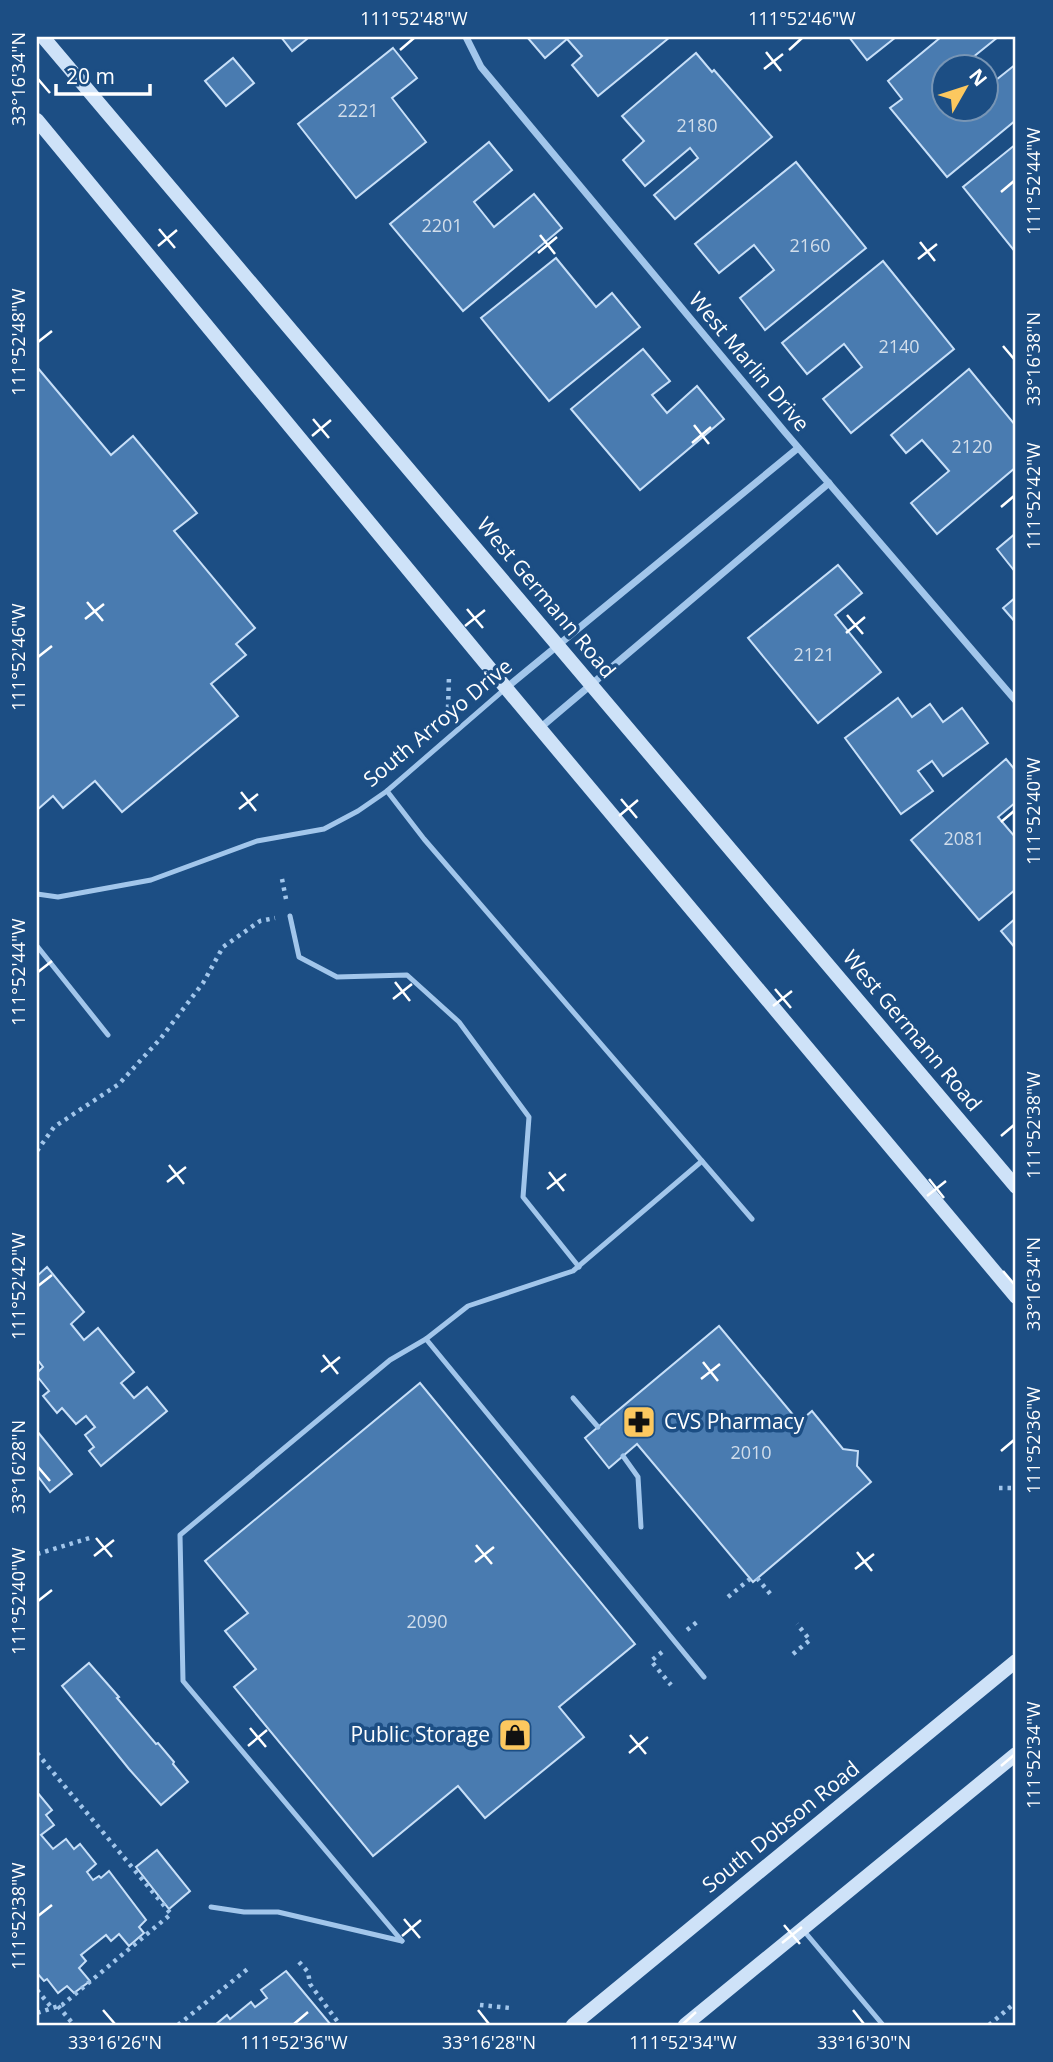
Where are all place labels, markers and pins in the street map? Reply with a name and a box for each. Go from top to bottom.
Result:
pharmacy icon: CVS Pharmacy [620,1403,658,1441]
place label: CVS Pharmacy [664,1407,805,1435]
shop icon: Public Storage [496,1716,534,1754]
place label: Public Storage [350,1720,490,1748]

